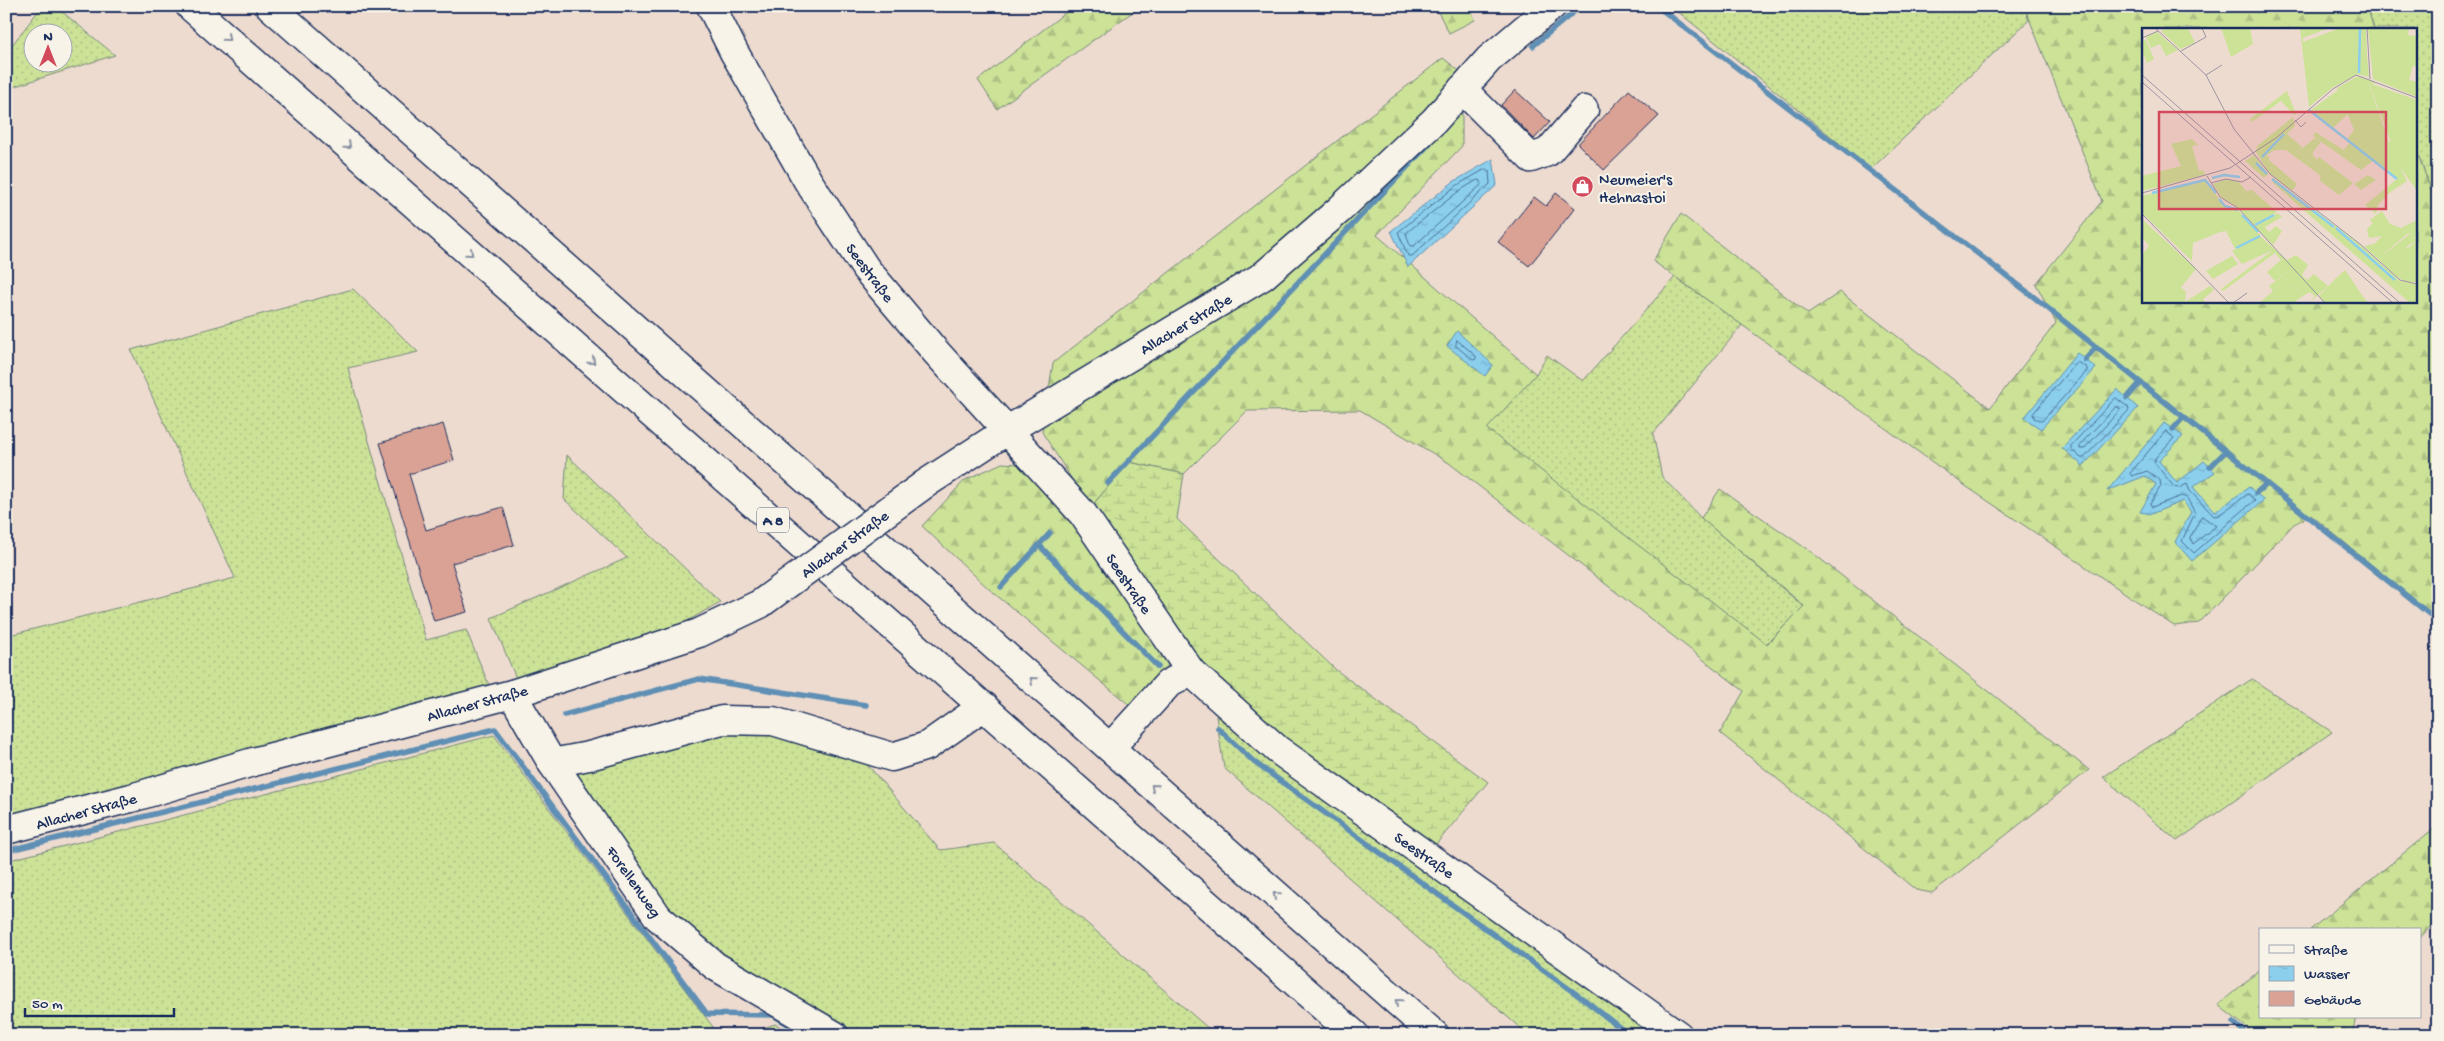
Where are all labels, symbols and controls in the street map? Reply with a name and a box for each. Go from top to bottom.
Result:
north arrow [22,22,72,72]
inset map [2142,28,2416,302]
text: N [43,29,53,46]
one-way arrow [221,33,230,42]
one-way arrow [343,140,352,149]
place label: Neumeier's Hehnastoi [1599,172,1673,209]
shop icon: Neumeier's Hehnastoi [1571,175,1595,199]
street label: Seestraße [840,241,897,308]
one-way arrow [465,248,474,257]
street label: Allacher Straße [1138,291,1237,361]
one-way arrow [587,355,596,364]
street label: Allacher Straße [799,507,894,584]
road number: A 8 [757,508,789,532]
street label: Seestraße [1100,551,1155,619]
one-way arrow [1029,676,1038,685]
street label: Allacher Straße [425,683,531,728]
one-way arrow [1151,784,1160,793]
street label: Allacher Straße [34,791,140,836]
street label: Seestraße [1389,829,1457,885]
street label: Forellenweg [600,843,664,922]
one-way arrow [1273,892,1282,901]
legend [2259,928,2422,1018]
text: Straße [2304,942,2348,960]
text: Wasser [2304,966,2351,984]
scale bar [25,986,174,1018]
text: Gebäude [2304,992,2361,1010]
text: 50 m [32,996,63,1014]
one-way arrow [1395,1000,1404,1008]

